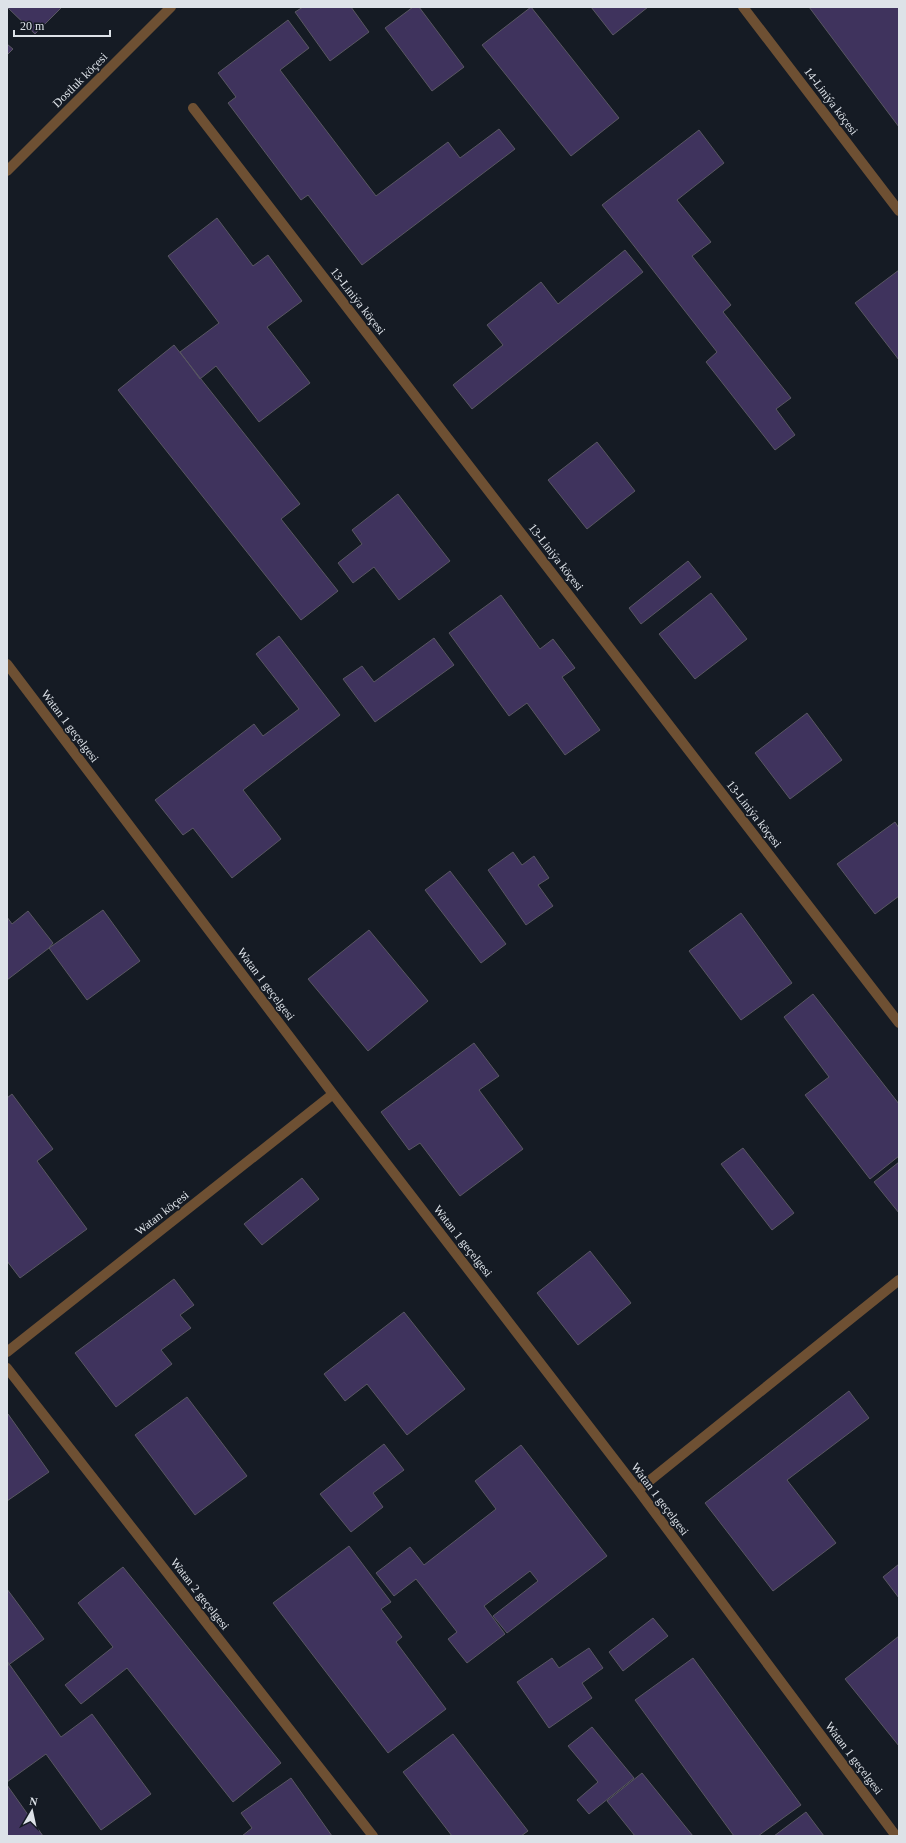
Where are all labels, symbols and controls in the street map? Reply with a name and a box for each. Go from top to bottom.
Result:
scale bar [14,12,110,38]
text: 20 m [20,19,45,33]
street label: Dostluk köçesi [50,49,111,110]
street label: 14-Liniýa köçesi [801,64,861,138]
street label: 13-Liniýa köçesi [328,265,389,338]
street label: 13-Liniýa köçesi [526,521,587,594]
street label: Watan 1 geçelgesi [38,687,102,765]
street label: 13-Liniýa köçesi [724,778,785,851]
street label: Watan 1 geçelgesi [234,945,298,1023]
street label: Watan köçesi [132,1187,192,1238]
street label: Watan 1 geçelgesi [431,1202,496,1280]
street label: Watan 1 geçelgesi [628,1460,692,1538]
street label: Watan 2 geçelgesi [168,1555,233,1633]
street label: Watan 1 geçelgesi [822,1719,886,1797]
north arrow [12,1791,52,1831]
text: N [29,1795,38,1808]

